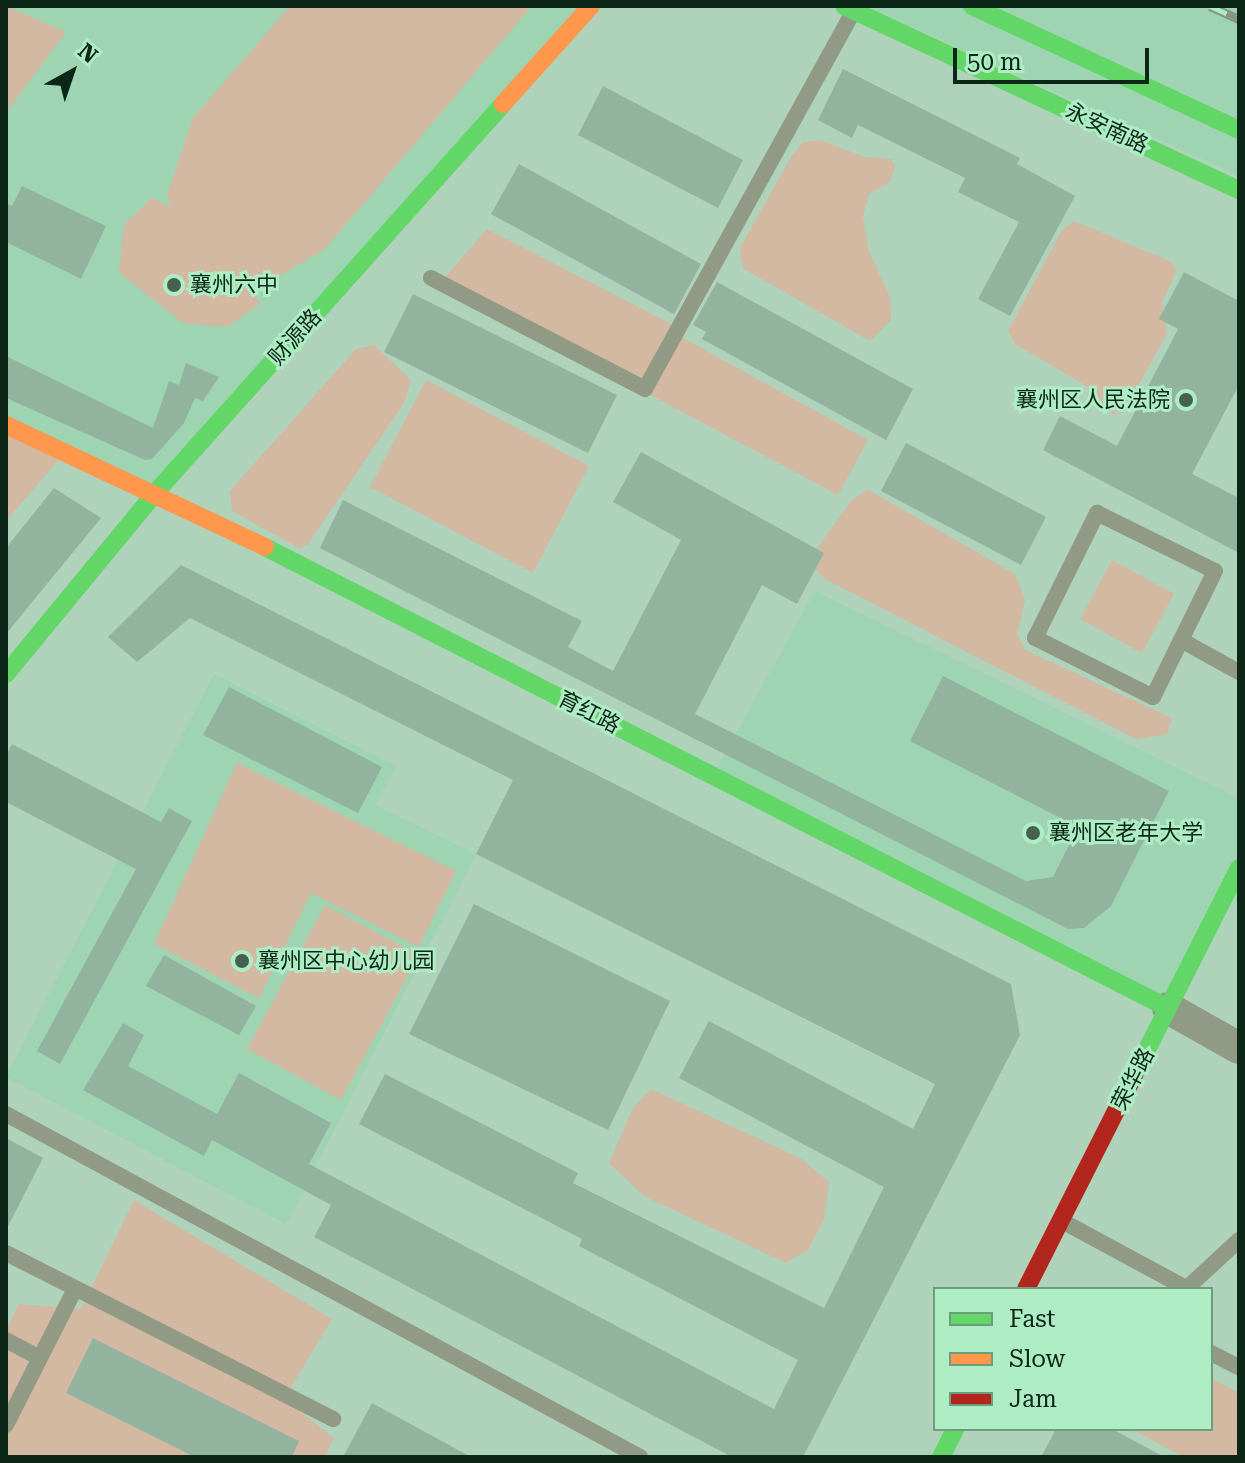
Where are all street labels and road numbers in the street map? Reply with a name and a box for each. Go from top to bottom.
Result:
street label: 永安南路 [1062,97,1152,159]
street label: 财源路 [263,304,327,370]
street label: 育红路 [554,685,624,739]
street label: 荣华路 [1106,1044,1160,1114]

